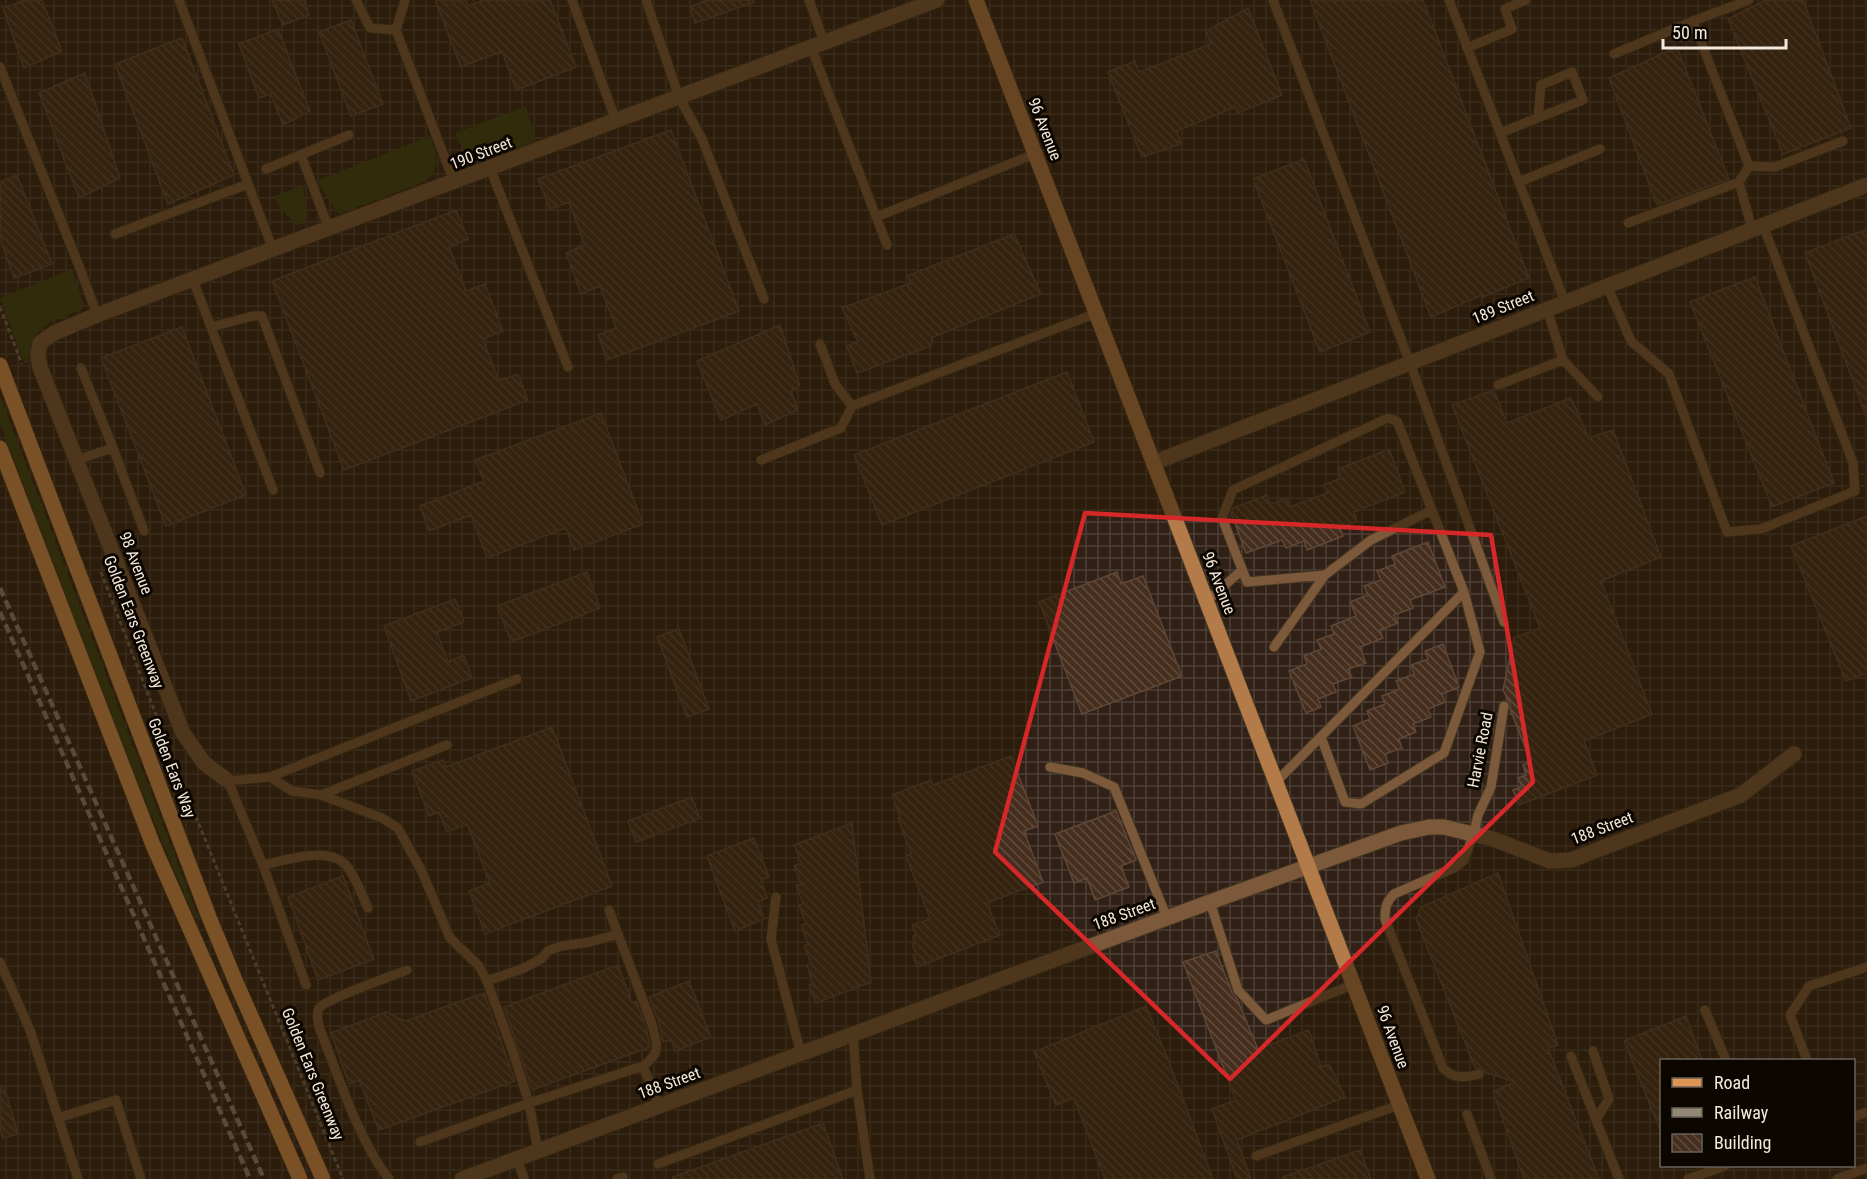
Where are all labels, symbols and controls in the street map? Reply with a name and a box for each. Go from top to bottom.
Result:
scale bar [1663,12,1786,50]
text: 50 m [1672,22,1707,43]
street label: 96 Avenue [1024,95,1066,163]
street label: 190 Street [447,132,515,173]
street label: 189 Street [1469,286,1537,328]
street label: 98 Avenue [115,529,157,597]
street label: 96 Avenue [1198,549,1240,617]
street label: Golden Ears Greenway [100,553,168,692]
street label: Harvie Road [1463,711,1497,789]
street label: Golden Ears Way [144,715,200,821]
street label: 188 Street [1568,807,1636,848]
street label: 188 Street [1090,894,1158,934]
street label: 96 Avenue [1373,1003,1413,1071]
street label: Golden Ears Greenway [278,1005,348,1143]
legend [1660,1059,1855,1167]
street label: 188 Street [635,1063,703,1103]
text: Road [1714,1072,1750,1093]
text: Railway [1714,1102,1769,1123]
text: Building [1714,1132,1771,1153]

